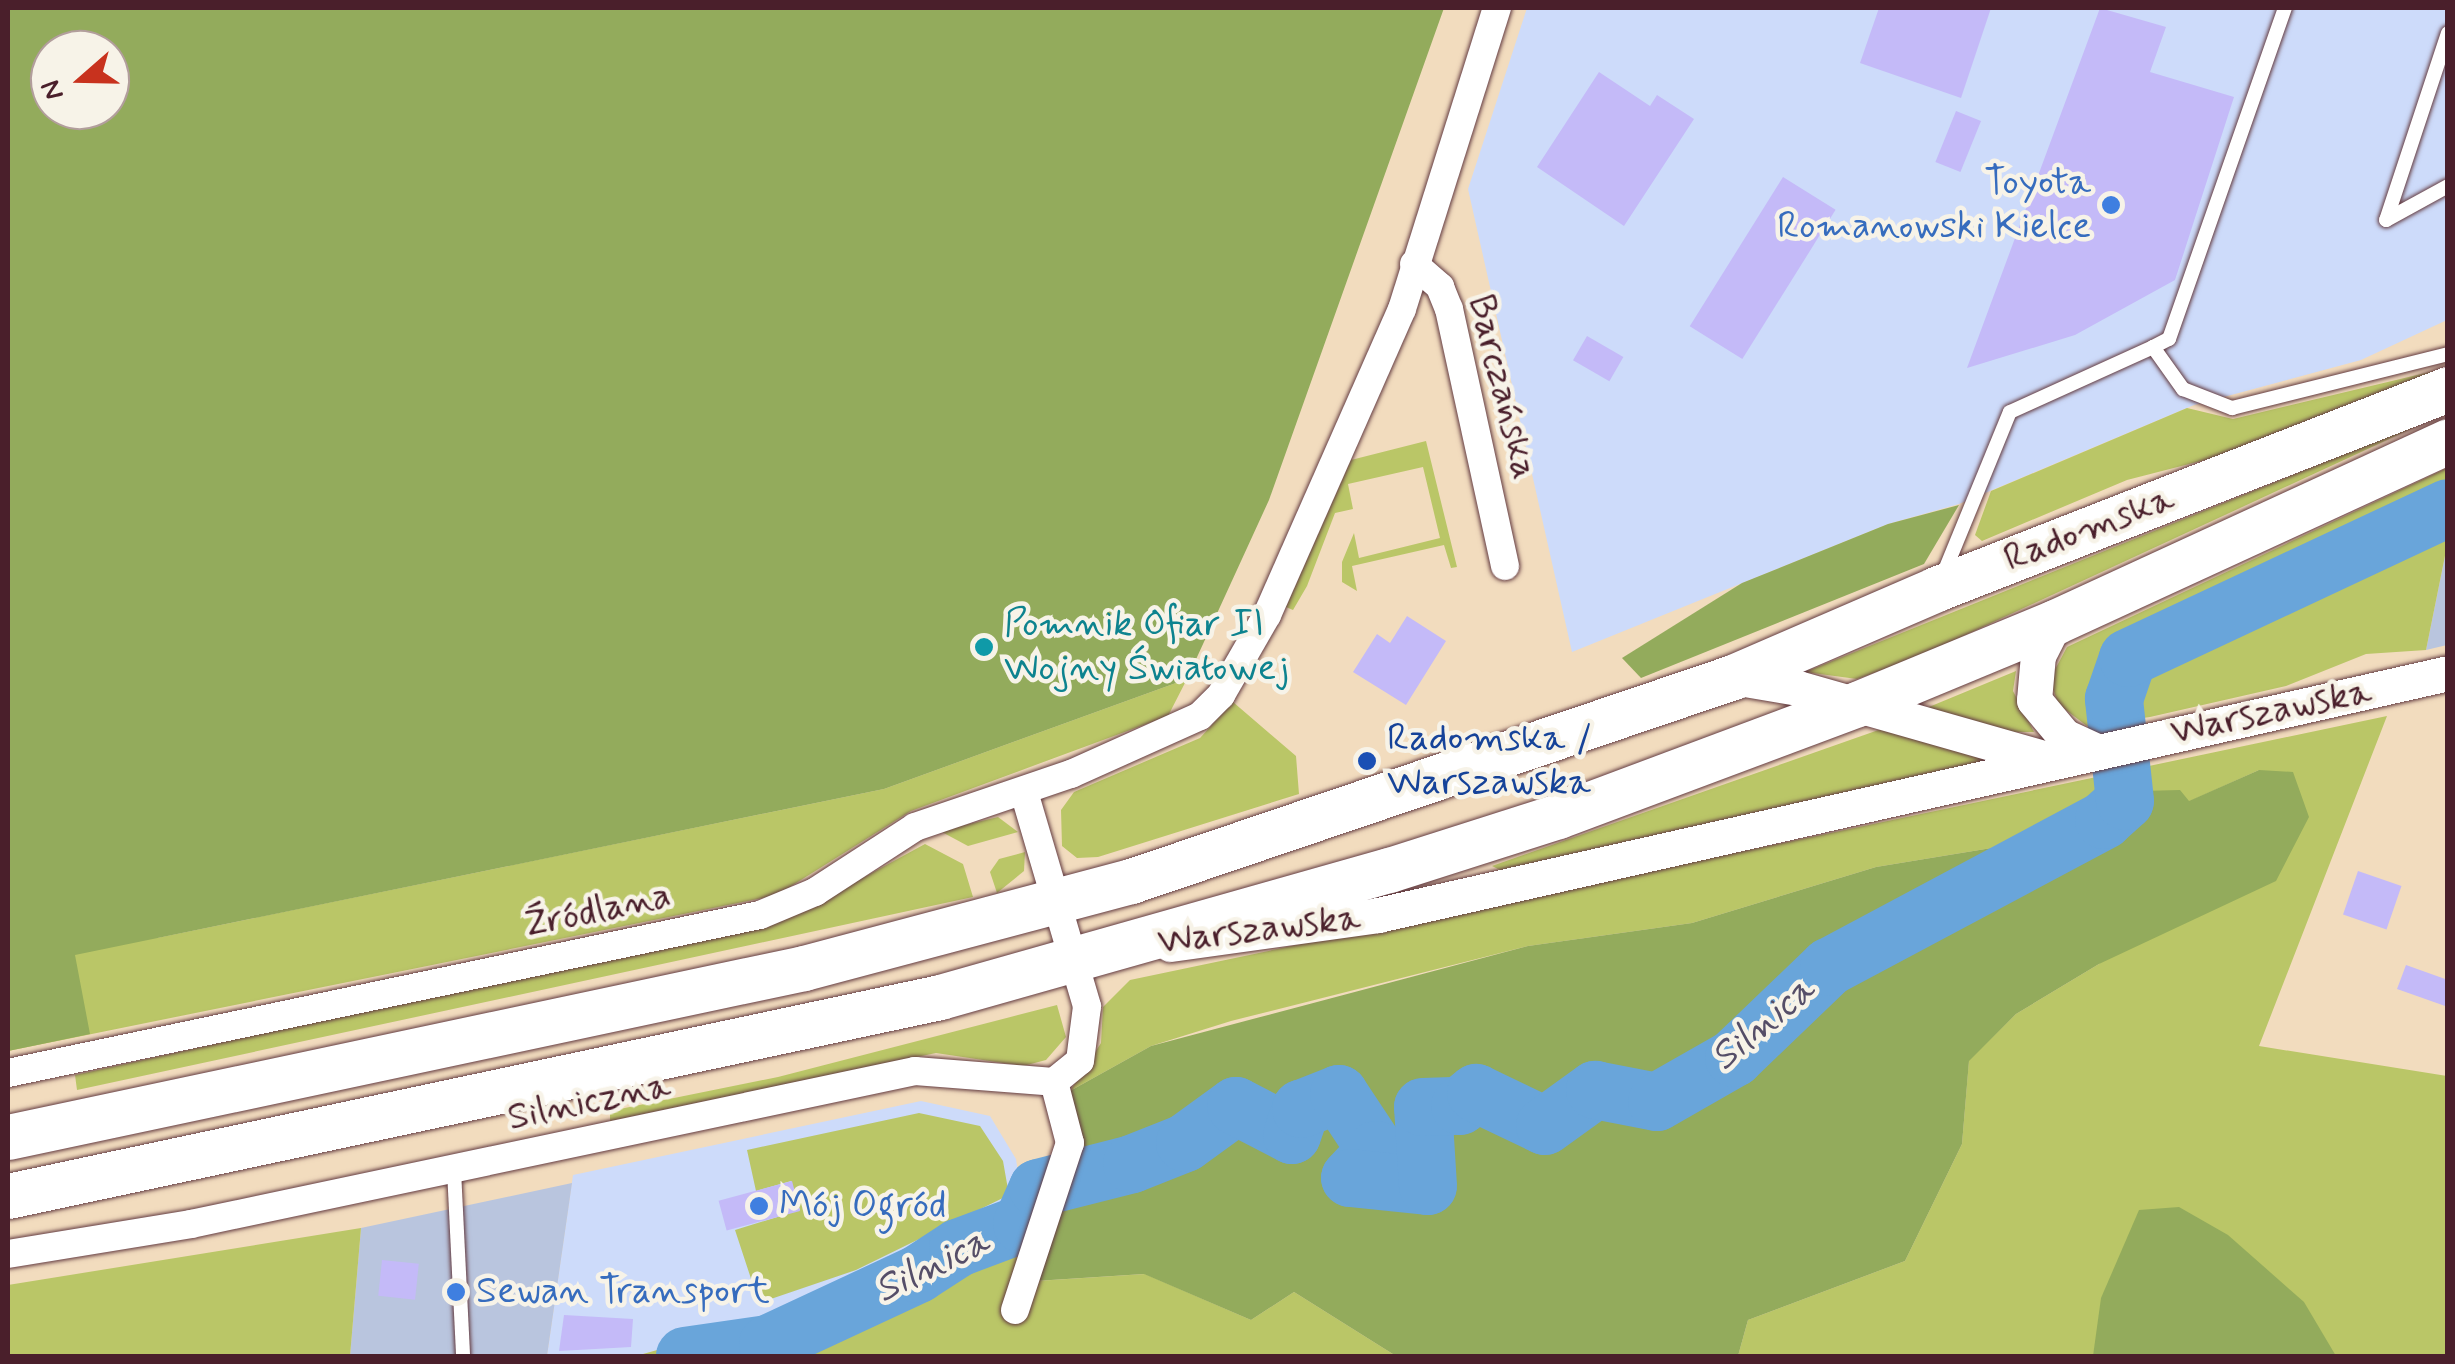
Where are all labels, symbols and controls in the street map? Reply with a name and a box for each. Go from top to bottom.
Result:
north arrow [30,30,130,130]
text: N [33,75,74,105]
place label: Toyota Romanowski Kielce [1779,160,2091,250]
marker: Toyota Romanowski Kielce [2100,194,2122,216]
street label: Barczańska [1457,290,1547,484]
street label: Radomska [1998,476,2180,582]
place label: Pomnik Ofiar II Wojny Światowej [1004,602,1289,692]
marker: Pomnik Ofiar II Wojny Światowej [973,636,995,658]
street label: Warszawska [2167,669,2375,755]
place label: Radomska / Warszawska [1387,716,1592,806]
marker: Radomska / Warszawska [1356,750,1378,772]
street label: Źródlana [521,873,675,949]
street label: Warszawska [1155,895,1363,965]
water label: Silnica [1701,967,1825,1081]
street label: Silniczna [504,1063,674,1141]
place label: Mój Ogród [779,1183,943,1229]
marker: Mój Ogród [748,1195,770,1217]
water label: Silnica [867,1218,997,1314]
place label: Sewan Transport [476,1269,770,1315]
marker: Sewan Transport [445,1281,467,1303]

